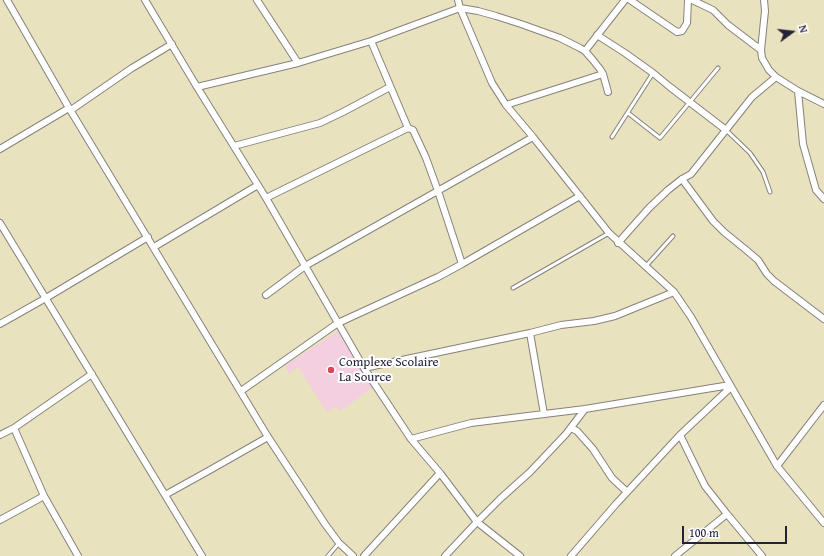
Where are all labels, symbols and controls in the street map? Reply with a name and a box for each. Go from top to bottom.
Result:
north arrow [772,12,812,52]
text: N [795,23,812,35]
place label: Complexe Scolaire La Source [339,355,439,386]
marker: Complexe Scolaire La Source [326,365,336,375]
scale bar [684,518,789,544]
text: 100 m [689,524,719,541]

